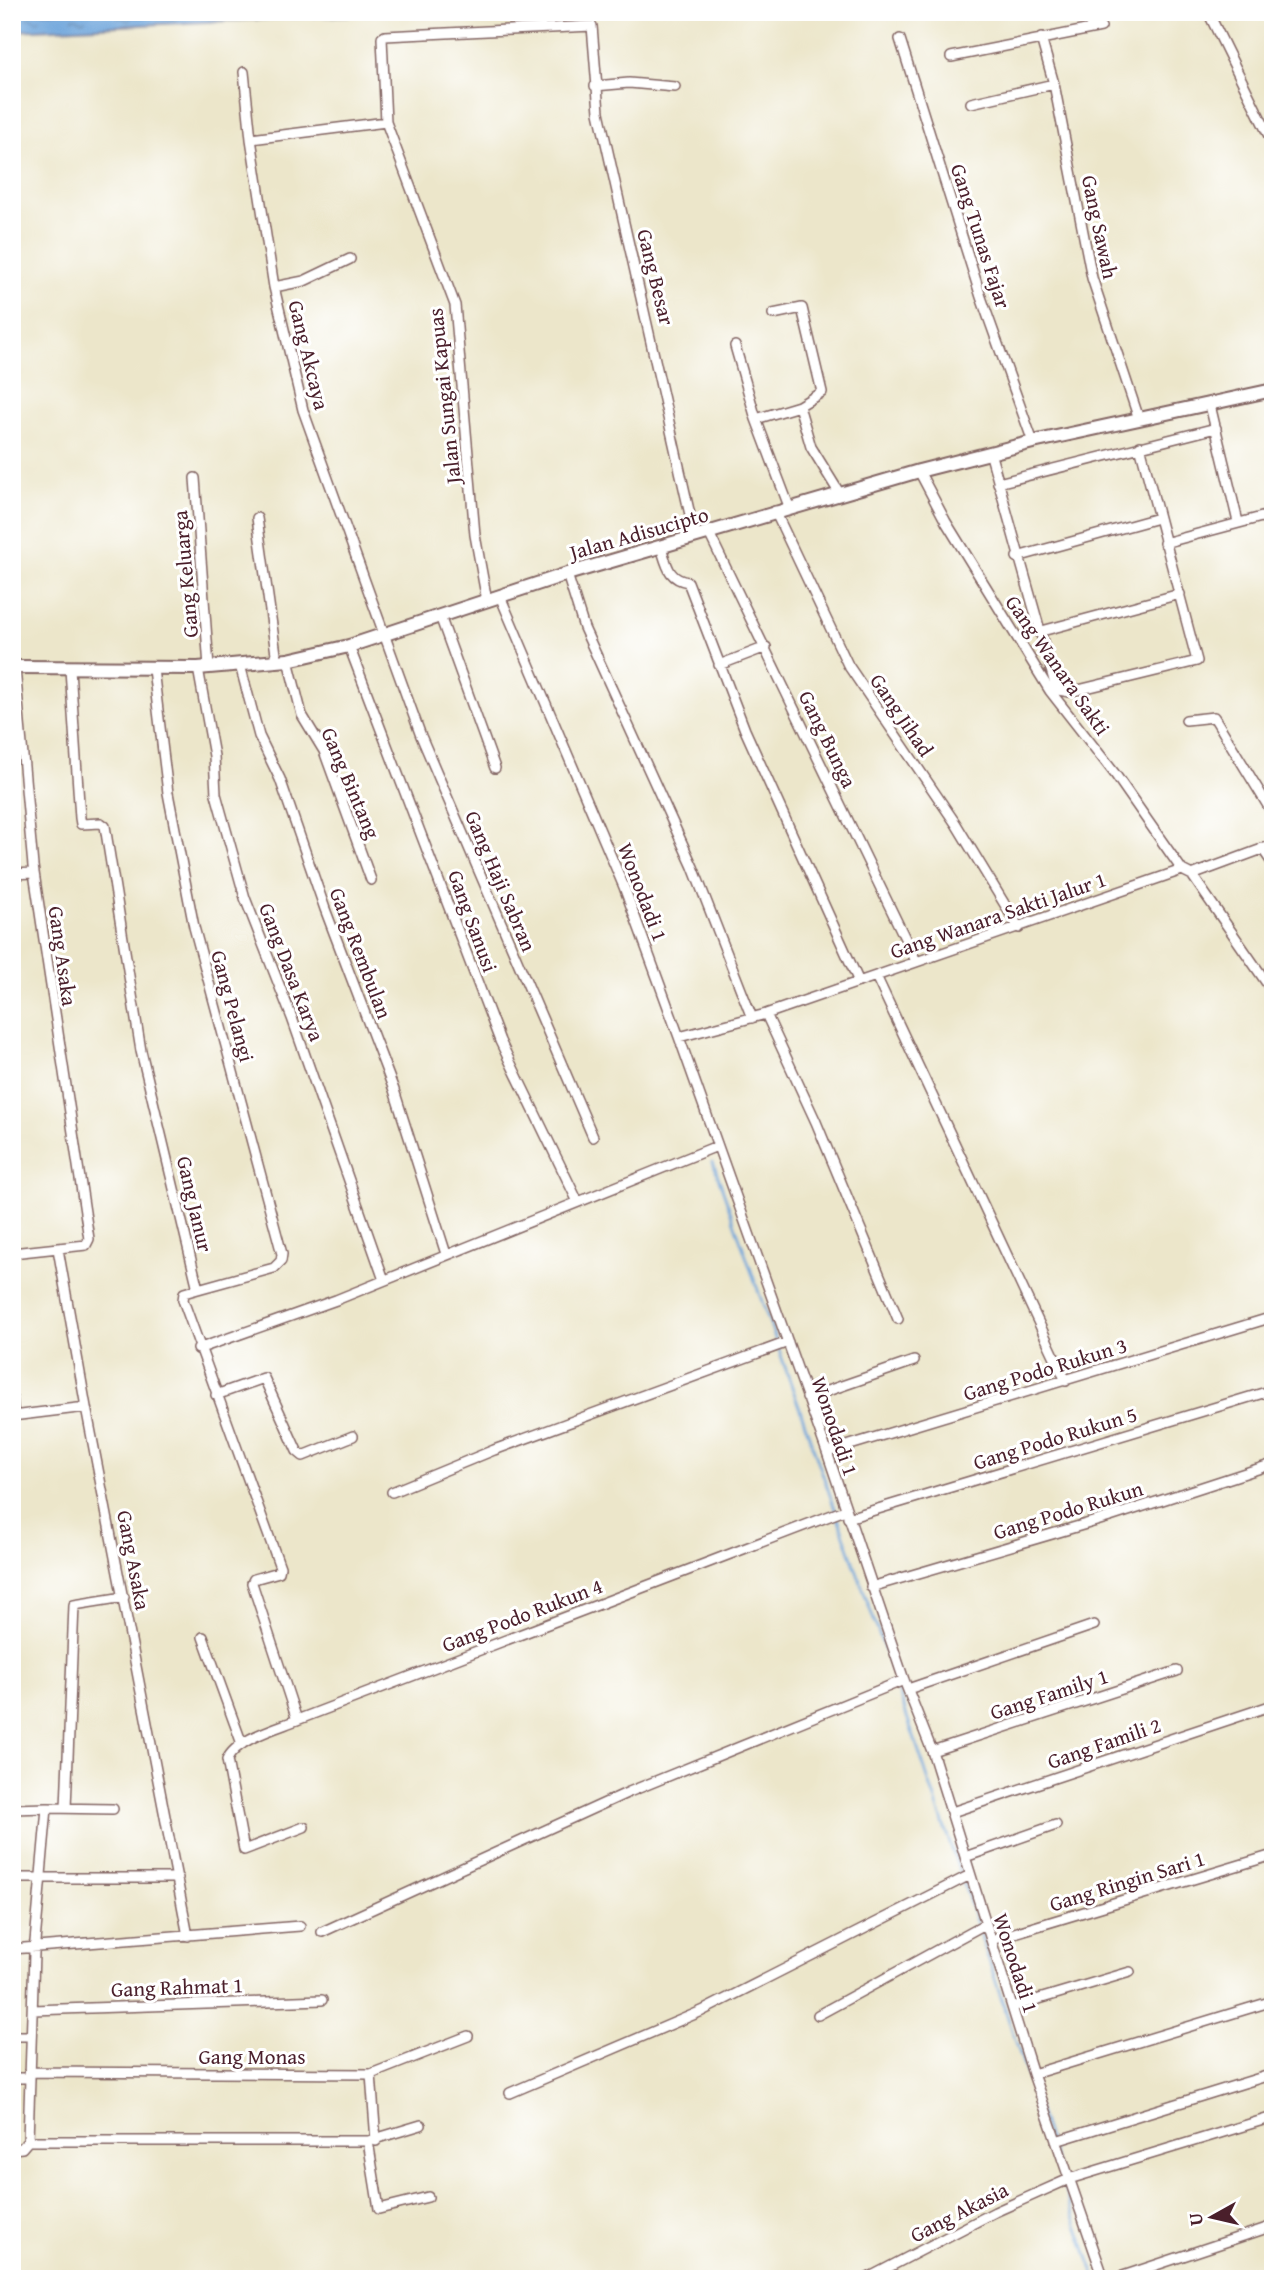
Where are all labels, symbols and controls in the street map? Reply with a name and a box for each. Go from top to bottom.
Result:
street label: Gang Tunas Fajar [943,160,1019,313]
street label: Gang Sawah [1074,172,1126,282]
street label: Gang Besar [629,226,683,329]
street label: Gang Akcaya [280,297,338,413]
street label: Jalan Sungai Kapuas [419,307,469,488]
street label: Jalan Adisucipto [563,498,712,568]
street label: Gang Keluarga [164,509,206,639]
street label: Gang Wanara Sakti [998,589,1118,742]
street label: Gang Jihad [863,667,942,764]
street label: Gang Bunga [791,685,865,793]
street label: Gang Bintang [314,722,389,844]
street label: Gang Haji Sabran [457,806,545,956]
street label: Wonodadi 1 [610,838,676,946]
street label: Gang Wanara Sakti Jalur 1 [886,863,1110,967]
street label: Gang Sanusi [440,866,506,977]
street label: Gang Rembulan [322,883,400,1023]
street label: Gang Dasa Karya [251,898,333,1046]
street label: Gang Asaka [41,904,85,1008]
street label: Gang Pelangi [203,947,263,1065]
street label: Gang Janur [169,1153,221,1255]
street label: Gang Podo Rukun 3 [959,1329,1131,1409]
street label: Wonodadi 1 [804,1372,866,1480]
street label: Gang Podo Rukun 5 [969,1398,1141,1478]
street label: Gang Podo Rukun [989,1472,1147,1547]
street label: Gang Asaka [109,1508,159,1612]
street label: Gang Podo Rukun 4 [437,1570,607,1660]
street label: Gang Family 1 [986,1660,1112,1728]
street label: Gang Famili 2 [1043,1709,1165,1777]
street label: Gang Ringin Sari 1 [1045,1843,1209,1919]
street label: Wonodadi 1 [985,1909,1047,2017]
street label: Gang Rahmat 1 [110,1969,244,2005]
street label: Gang Monas [198,2041,306,2072]
street label: Gang Akasia [904,2174,1014,2250]
north arrow [1176,2182,1246,2252]
text: U [1180,2211,1210,2228]

